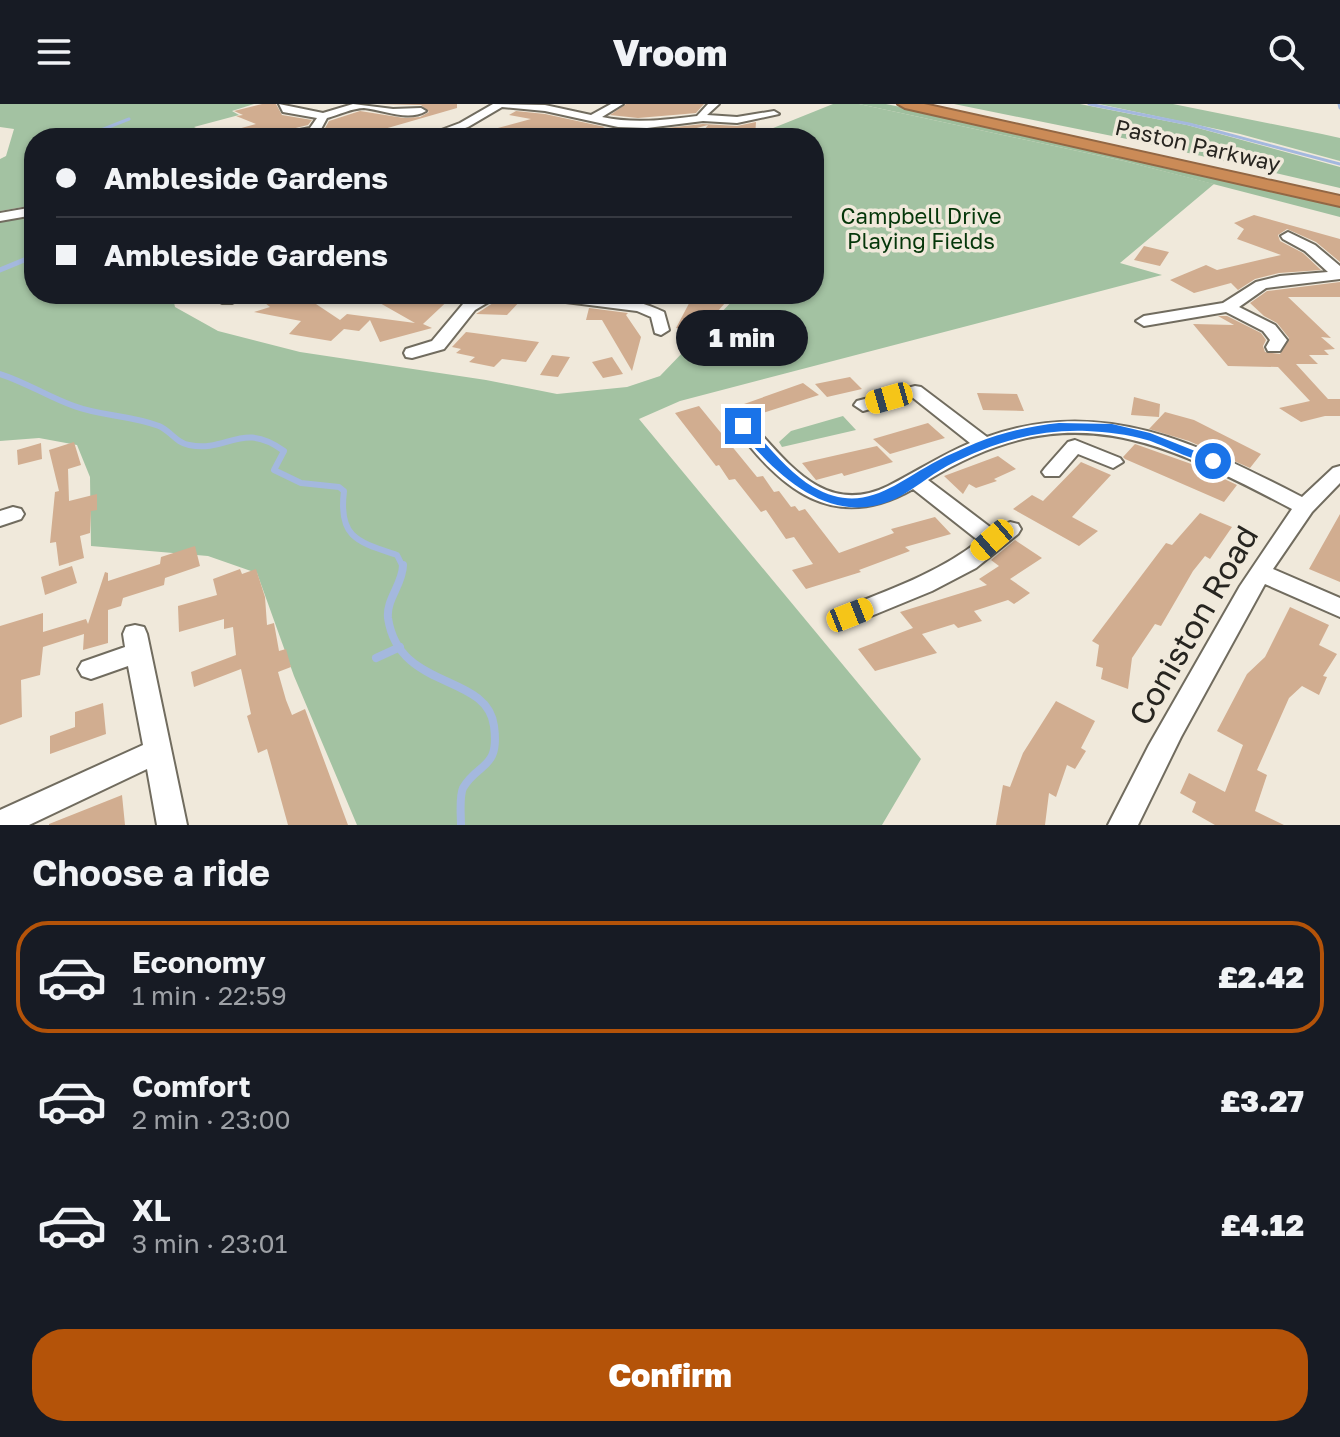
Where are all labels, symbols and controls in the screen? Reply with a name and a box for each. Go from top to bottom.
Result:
icon: menu [32,30,76,74]
icon: search [1264,30,1308,74]
text: Vroom [613,31,727,74]
street label: Paston Parkway [1113,113,1283,177]
text: Ambleside Gardens [104,160,388,196]
park label: Campbell Drive Playing Fields [841,202,1001,254]
text: Ambleside Gardens [104,237,388,273]
callout: 1 min [677,310,809,366]
text: 1 min [709,322,775,353]
car [863,380,915,416]
route end [725,408,761,444]
route start [1195,443,1231,479]
car [966,515,1018,565]
street label: Coniston Road [1120,518,1266,732]
car [823,595,877,635]
text: Choose a ride [32,851,270,894]
icon: car [36,941,108,1013]
text: Economy [132,944,266,980]
text: £2.42 [1218,959,1304,995]
text: 1 min · 22:59 [132,980,287,1011]
icon: car [36,1065,108,1137]
text: Comfort [132,1068,251,1104]
text: £3.27 [1220,1083,1304,1119]
text: 2 min · 23:00 [132,1104,291,1135]
icon: car [36,1189,108,1261]
text: XL [132,1192,171,1228]
text: £4.12 [1221,1207,1304,1243]
text: 3 min · 23:01 [132,1228,287,1259]
button: Confirm [32,1329,1308,1421]

